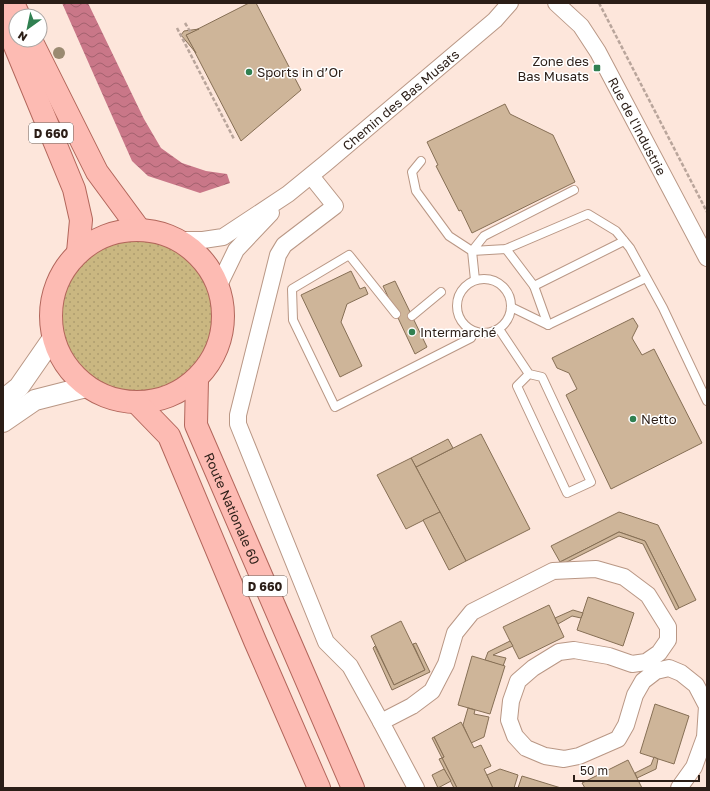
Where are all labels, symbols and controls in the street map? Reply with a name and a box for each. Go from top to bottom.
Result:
north arrow [8,8,48,48]
text: N [15,29,29,45]
street label: Chemin des Bas Musats [339,46,462,154]
place label: Zone des Bas Musats [518,53,589,84]
marker: Zone des Bas Musats [592,63,602,73]
place label: Sports in d’Or [257,64,343,80]
marker: Sports in d’Or [244,67,254,77]
street label: Rue de l'Industrie [605,74,670,178]
road number: D 660 [29,123,73,143]
place label: Intermarché [420,324,496,340]
marker: Intermarché [407,327,417,337]
place label: Netto [641,411,677,427]
marker: Netto [628,414,638,424]
street label: Route Nationale 60 [201,450,263,567]
road number: D 660 [243,576,287,596]
scale bar [574,757,699,783]
text: 50 m [580,763,608,778]

